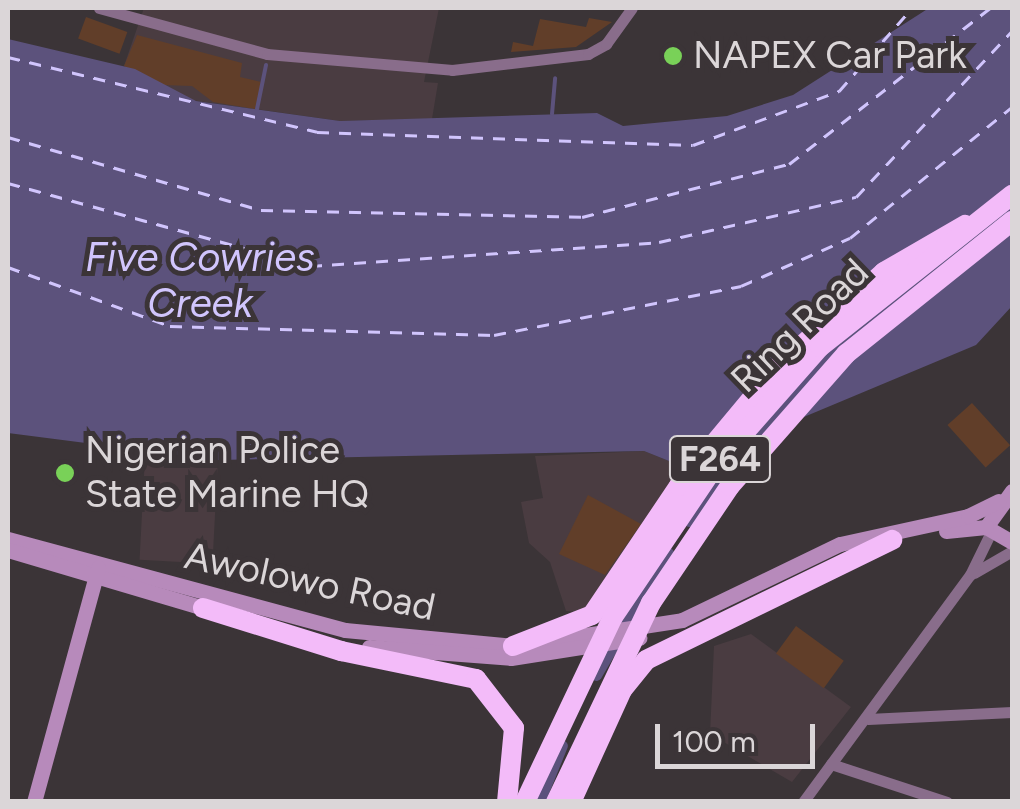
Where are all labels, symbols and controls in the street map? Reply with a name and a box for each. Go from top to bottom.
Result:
place label: NAPEX Car Park [693,33,967,79]
marker: NAPEX Car Park [662,45,684,67]
water label: Five Cowries Creek [85,233,315,327]
street label: Ring Road [722,250,878,402]
place label: Nigerian Police State Marine HQ [85,428,369,518]
road number: F264 [668,429,772,489]
marker: Nigerian Police State Marine HQ [54,462,76,484]
street label: Awolowo Road [181,533,439,631]
scale bar [660,704,820,766]
text: 100 m [672,723,756,760]

